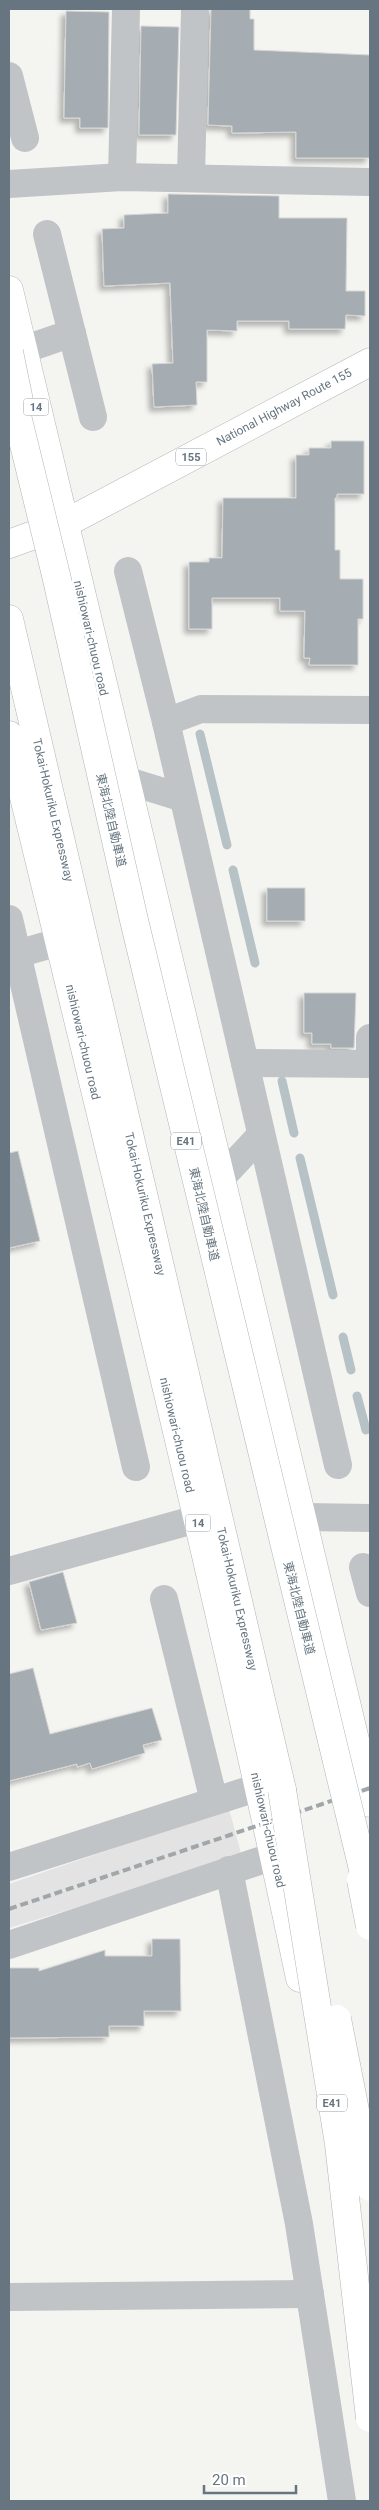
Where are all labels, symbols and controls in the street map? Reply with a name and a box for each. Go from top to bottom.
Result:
street label: National Highway Route 155 [214,365,354,449]
road number: 14 [24,398,48,416]
road number: 155 [176,448,206,466]
street label: nishiowari-chuou road [71,579,111,697]
street label: Tokai-Hokuriku Expressway [30,737,76,883]
street label: 東海北陸自動車道 [93,772,129,868]
street label: nishiowari-chuou road [63,983,103,1101]
street label: Tokai-Hokuriku Expressway [122,1131,168,1277]
road number: E41 [171,1132,201,1150]
street label: 東海北陸自動車道 [186,1166,222,1262]
street label: nishiowari-chuou road [157,1376,197,1494]
road number: 14 [186,1515,210,1532]
street label: Tokai-Hokuriku Expressway [214,1526,260,1672]
street label: 東海北陸自動車道 [281,1560,317,1656]
street label: nishiowari-chuou road [248,1771,288,1889]
road number: E41 [317,2094,347,2112]
scale bar [204,2462,296,2494]
text: 20 m [212,2471,246,2489]

